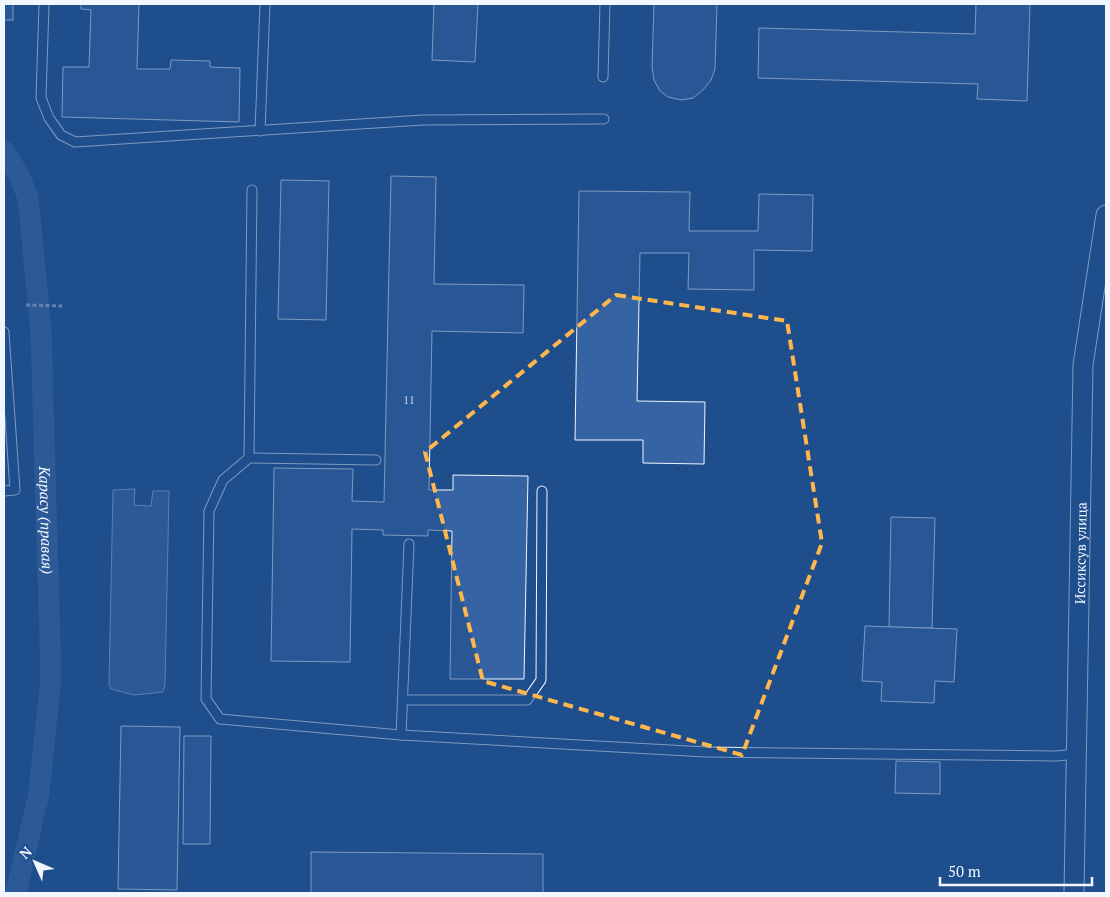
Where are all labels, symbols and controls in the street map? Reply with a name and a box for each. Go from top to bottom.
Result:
house number: 11 [403,393,415,407]
water label: Карасу (правая) [35,465,58,574]
street label: Иссиксув улица [1069,502,1090,604]
north arrow [10,837,60,887]
text: N [15,842,36,863]
scale bar [940,854,1092,886]
text: 50 m [948,861,981,881]

